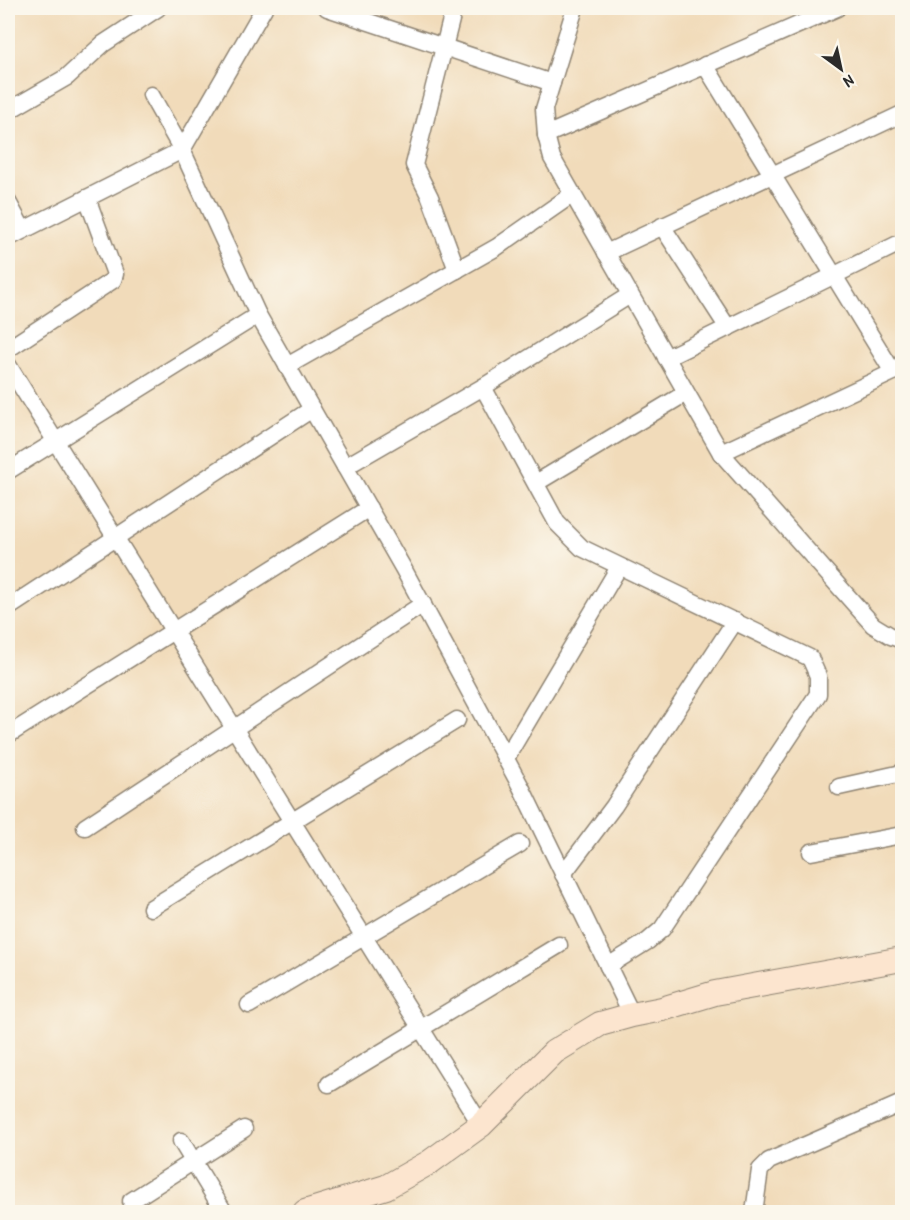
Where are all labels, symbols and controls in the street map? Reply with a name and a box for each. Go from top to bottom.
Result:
north arrow [811,39,871,99]
text: N [839,70,859,93]

